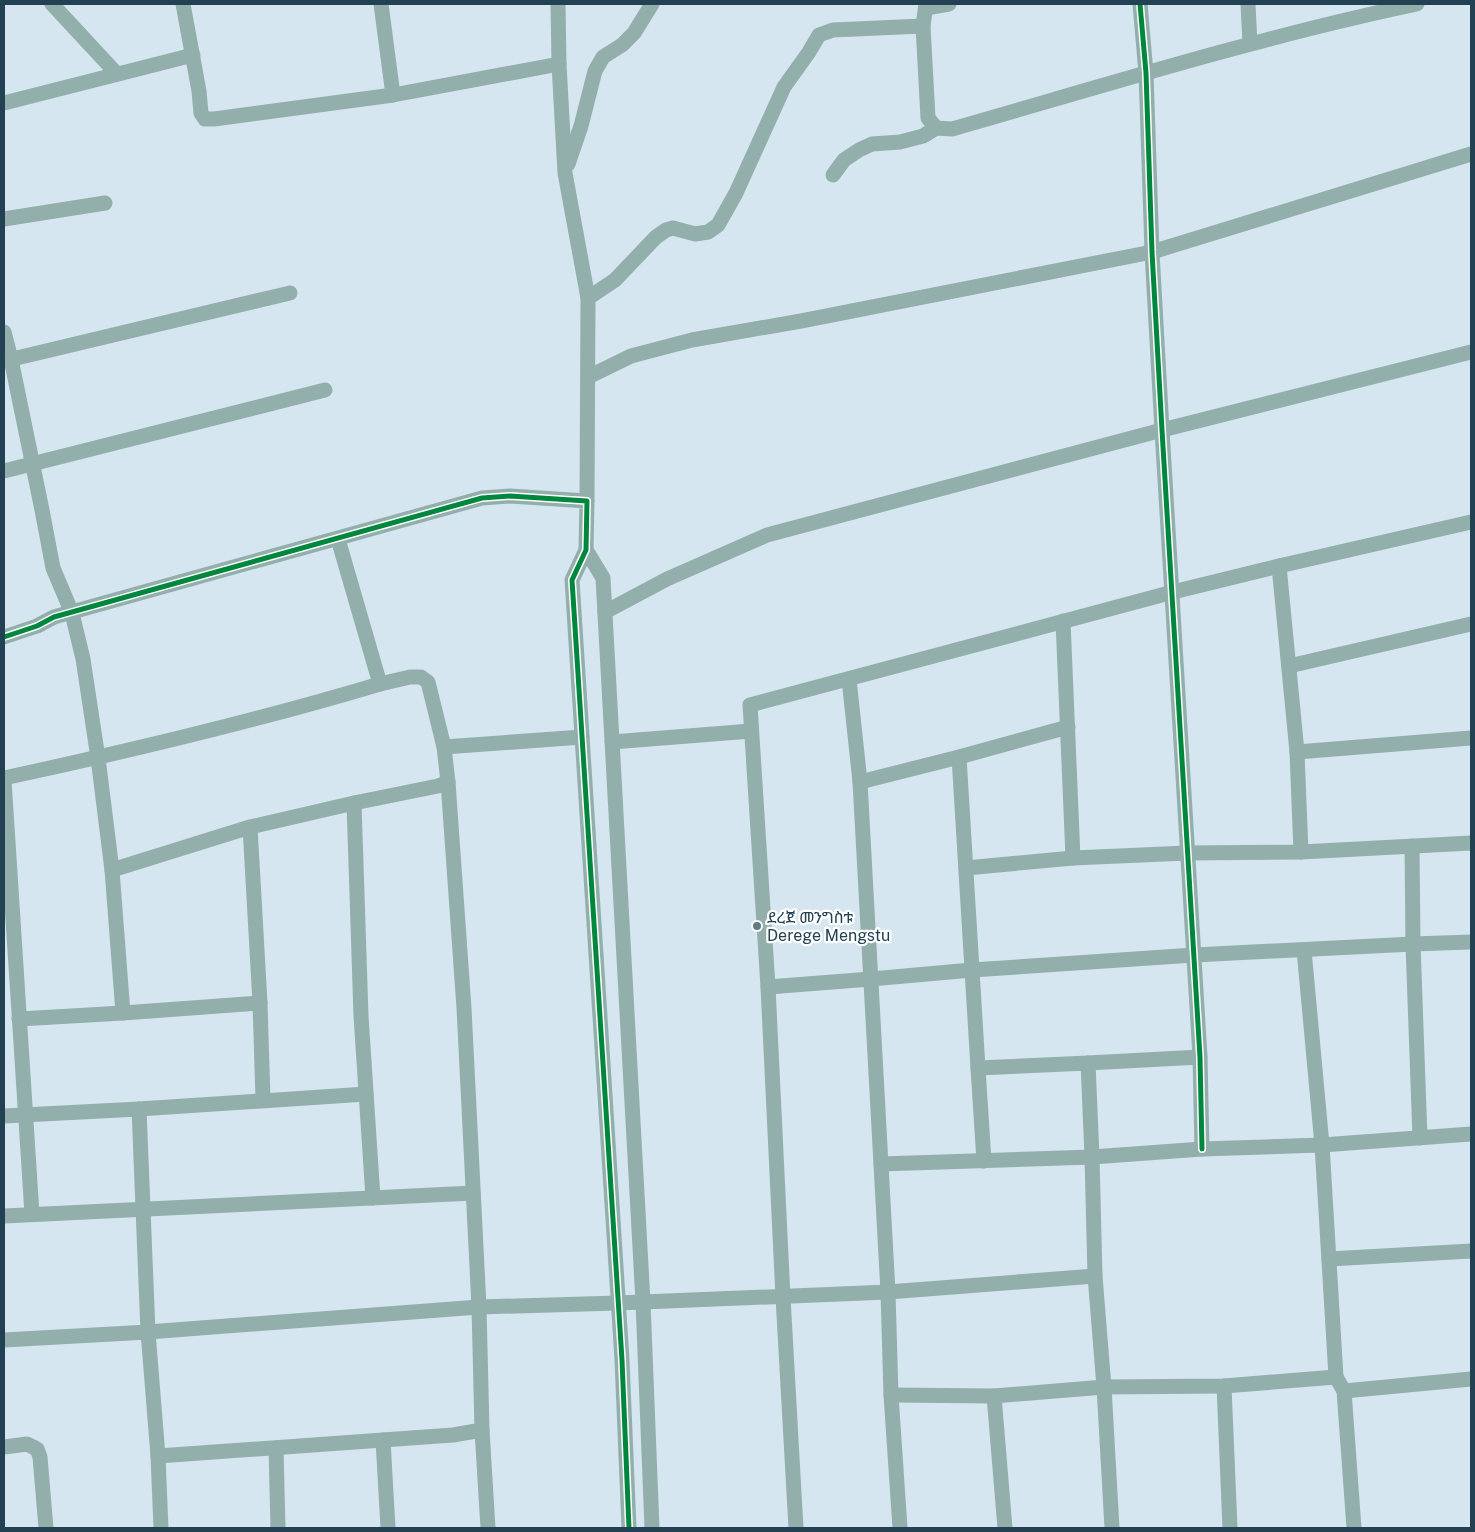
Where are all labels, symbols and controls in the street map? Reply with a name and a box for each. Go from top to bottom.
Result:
place label: ደረጀ መንግስቱ Derege Mengstu [767,908,890,945]
marker: ደረጀ መንግስቱ Derege Mengstu [751,920,763,932]

